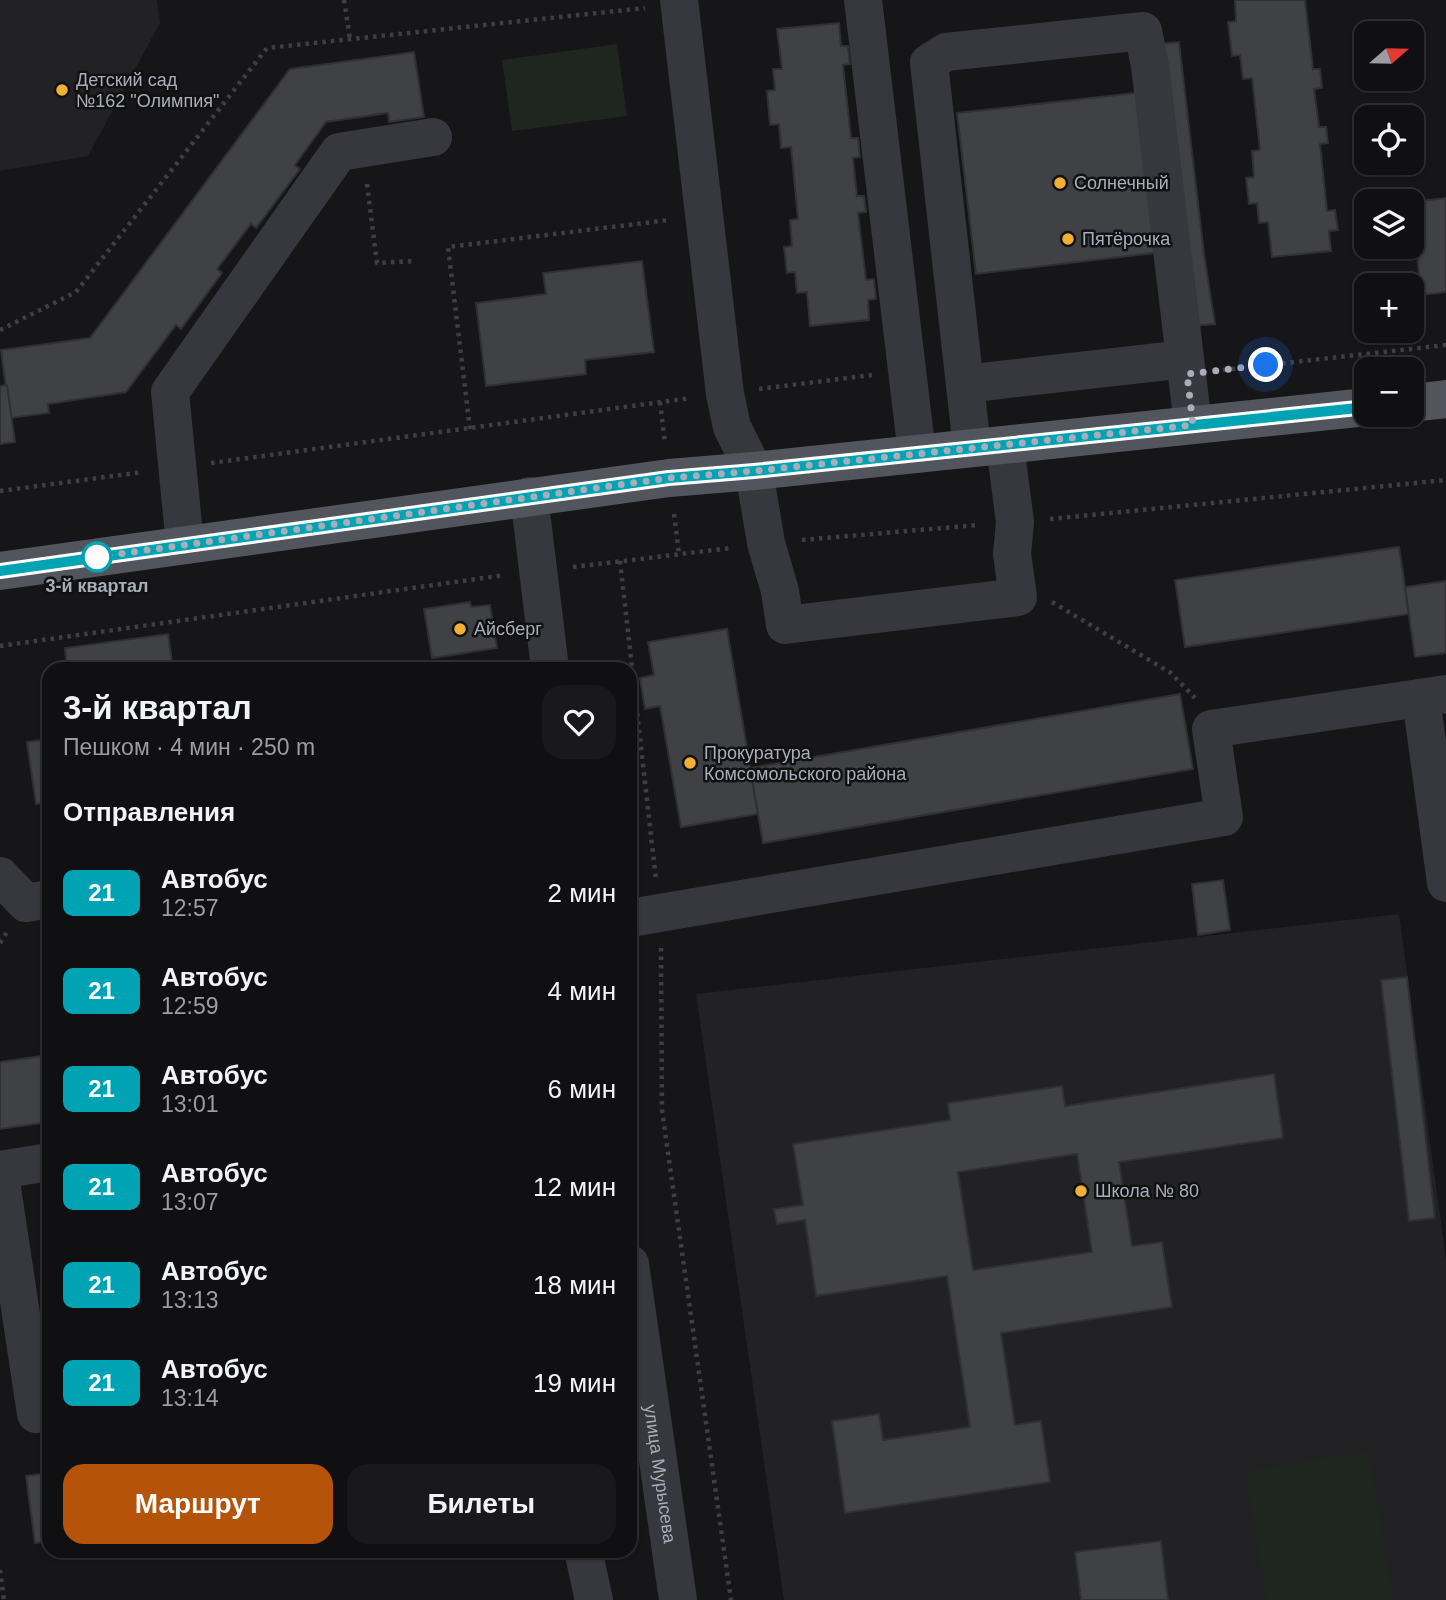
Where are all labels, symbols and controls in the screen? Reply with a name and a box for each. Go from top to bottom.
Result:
north arrow [1354,21,1424,91]
map controls [1354,21,1424,427]
place label: Детский сад №162 "Олимпия" [76,70,219,111]
marker: Детский сад №162 "Олимпия" [54,82,70,98]
button: locate [1354,105,1424,175]
place label: Солнечный [1074,173,1169,193]
marker: Солнечный [1052,175,1068,191]
button: layers [1354,189,1424,259]
place label: Пятёрочка [1082,229,1171,249]
marker: Пятёрочка [1060,231,1076,247]
button: + [1354,273,1424,343]
your location [1248,347,1283,382]
button: − [1354,357,1424,427]
marker: 3-й квартал [82,542,112,572]
place label: 3-й квартал [46,576,148,596]
place label: Айсберг [474,619,542,639]
marker: Айсберг [452,621,468,637]
button: heart [542,685,616,759]
text: 3-й квартал [63,689,252,726]
text: Пешком · 4 мин · 250 m [63,734,315,760]
place label: Прокуратура Комсомольского района [704,743,907,784]
marker: Прокуратура Комсомольского района [682,755,698,771]
text: Отправления [63,797,235,827]
text: Автобус [161,864,268,894]
text: 2 мин [548,878,616,908]
text: 21 [88,879,115,906]
text: 12:57 [161,895,219,921]
text: Автобус [161,962,268,992]
text: 4 мин [548,976,616,1006]
text: 21 [88,977,115,1004]
text: 12:59 [161,993,219,1019]
text: Автобус [161,1060,268,1090]
text: 6 мин [548,1074,616,1104]
text: 21 [88,1075,115,1102]
text: 13:01 [161,1091,219,1117]
text: Автобус [161,1158,268,1188]
text: 12 мин [533,1172,616,1202]
text: 21 [88,1173,115,1200]
place label: Школа № 80 [1095,1181,1199,1201]
marker: Школа № 80 [1073,1183,1089,1199]
text: 13:07 [161,1189,219,1215]
text: Автобус [161,1256,268,1286]
text: 18 мин [533,1270,616,1300]
text: 21 [88,1271,115,1298]
text: 13:13 [161,1287,219,1313]
text: Автобус [161,1354,268,1384]
text: 19 мин [533,1368,616,1398]
text: 21 [88,1369,115,1396]
text: 13:14 [161,1385,219,1411]
street label: улица Мурысева [640,1403,680,1546]
button: Маршрут [63,1464,333,1544]
button: Билеты [347,1464,616,1544]

